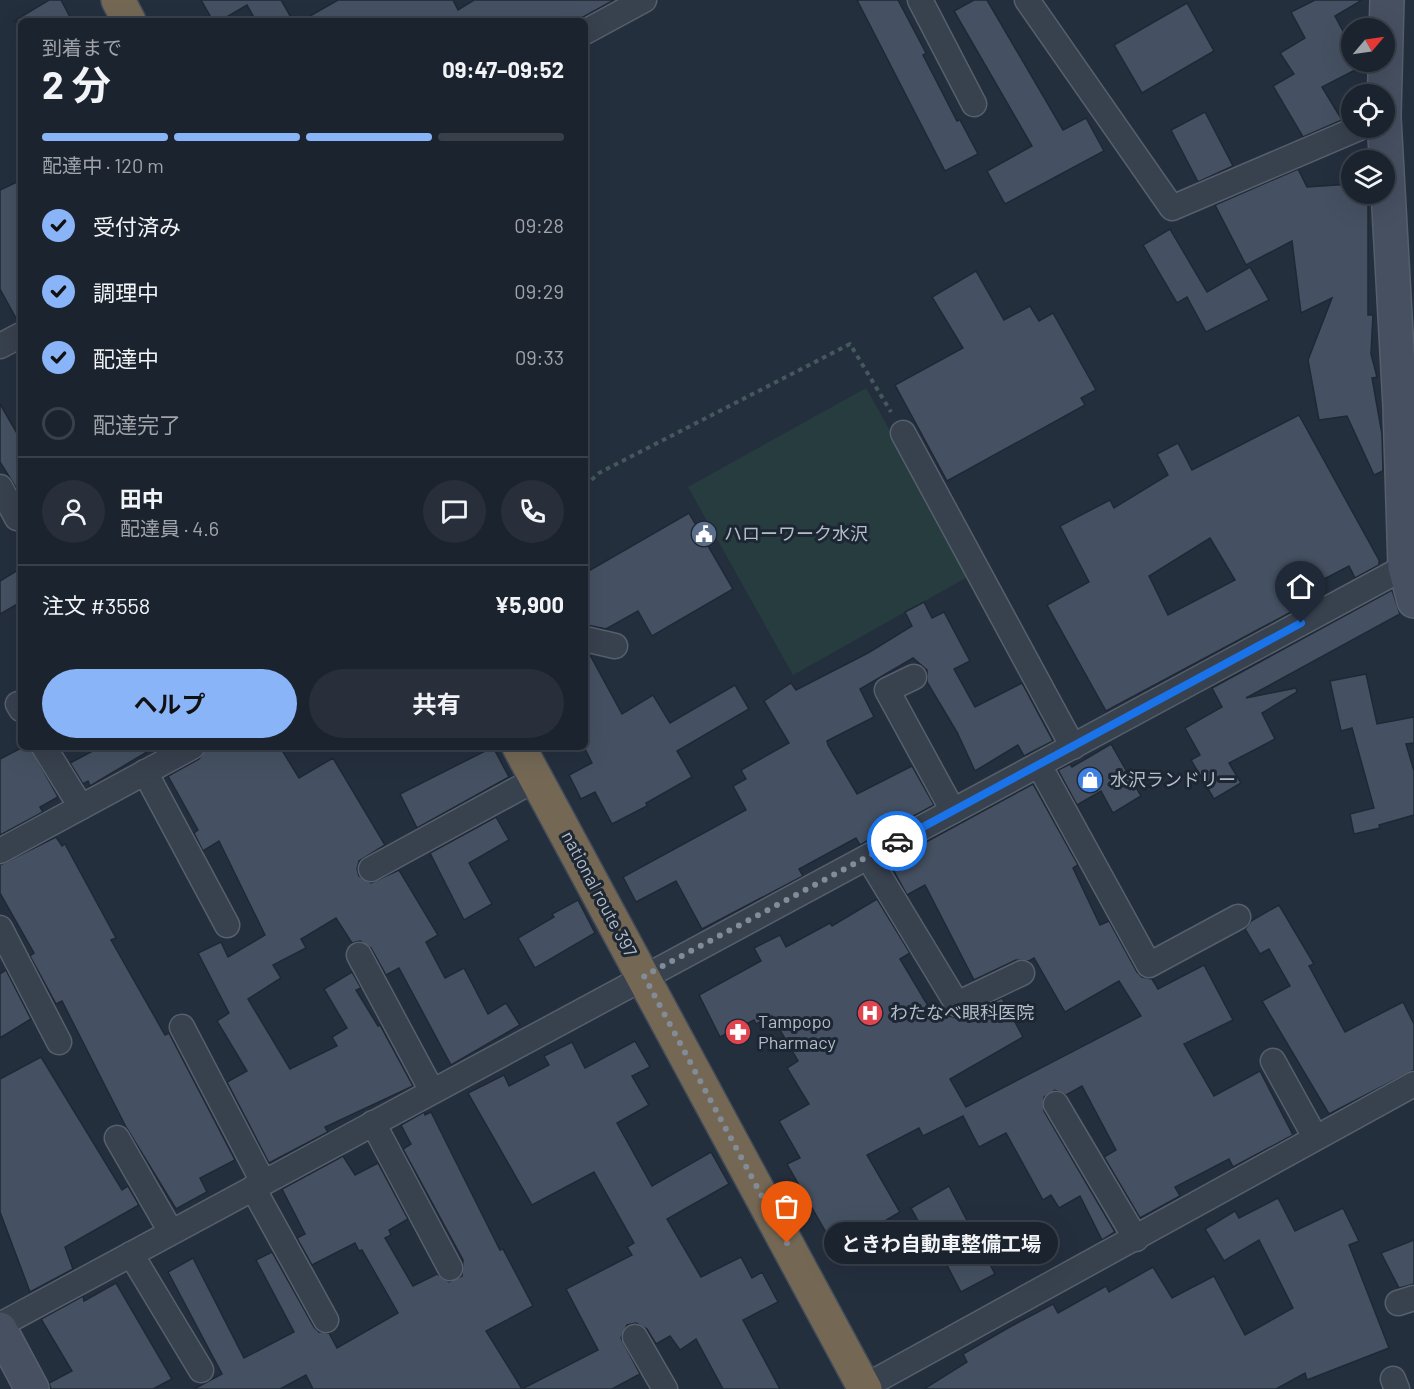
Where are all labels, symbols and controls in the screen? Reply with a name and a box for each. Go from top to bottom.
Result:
north arrow [1341,18,1395,72]
map controls [1341,18,1395,204]
text: 到着まで [42,35,122,59]
text: 09:47–09:52 [442,56,564,82]
text: 2 分 [42,60,111,107]
button: locate [1341,84,1395,138]
button: layers [1341,150,1395,204]
text: 配達中 · 120 m [42,153,164,177]
icon: check [42,209,75,242]
text: 受付済み [93,213,181,239]
text: 09:28 [514,213,564,237]
icon: check [42,275,75,308]
text: 調理中 [93,279,159,305]
text: 09:29 [514,279,564,303]
icon: check [42,341,75,374]
text: 配達中 [93,345,159,371]
text: 09:33 [515,345,564,369]
text: 配達完了 [93,411,181,437]
button: person [42,480,105,543]
button: chat [423,480,486,543]
button: phone [501,480,564,543]
text: 田中 [120,485,164,511]
text: 配達員 · 4.6 [120,516,219,540]
public building icon: ハローワーク水沢 [689,519,719,549]
place label: ハローワーク水沢 [724,522,868,544]
pin [1275,561,1326,623]
icon: home [1284,570,1317,603]
text: ¥5,900 [494,591,564,617]
text: 注文 #3558 [42,592,150,618]
button: ヘルプ [42,669,297,738]
button: 共有 [309,669,564,738]
shop icon: 水沢ランドリー [1075,765,1105,795]
place label: 水沢ランドリー [1110,768,1236,790]
courier [867,811,927,871]
icon: car [881,825,914,858]
street label: national route 397 [558,827,642,960]
hospital icon: わたなべ眼科医院 [855,998,885,1028]
place label: わたなべ眼科医院 [890,1001,1034,1023]
place label: Tampopo Pharmacy [758,1010,836,1053]
pharmacy icon: Tampopo Pharmacy [723,1017,753,1047]
pin [761,1181,812,1243]
icon: bag [770,1190,803,1223]
callout: ときわ自動車整備工場 [823,1222,1057,1264]
text: ときわ自動車整備工場 [841,1231,1041,1255]

